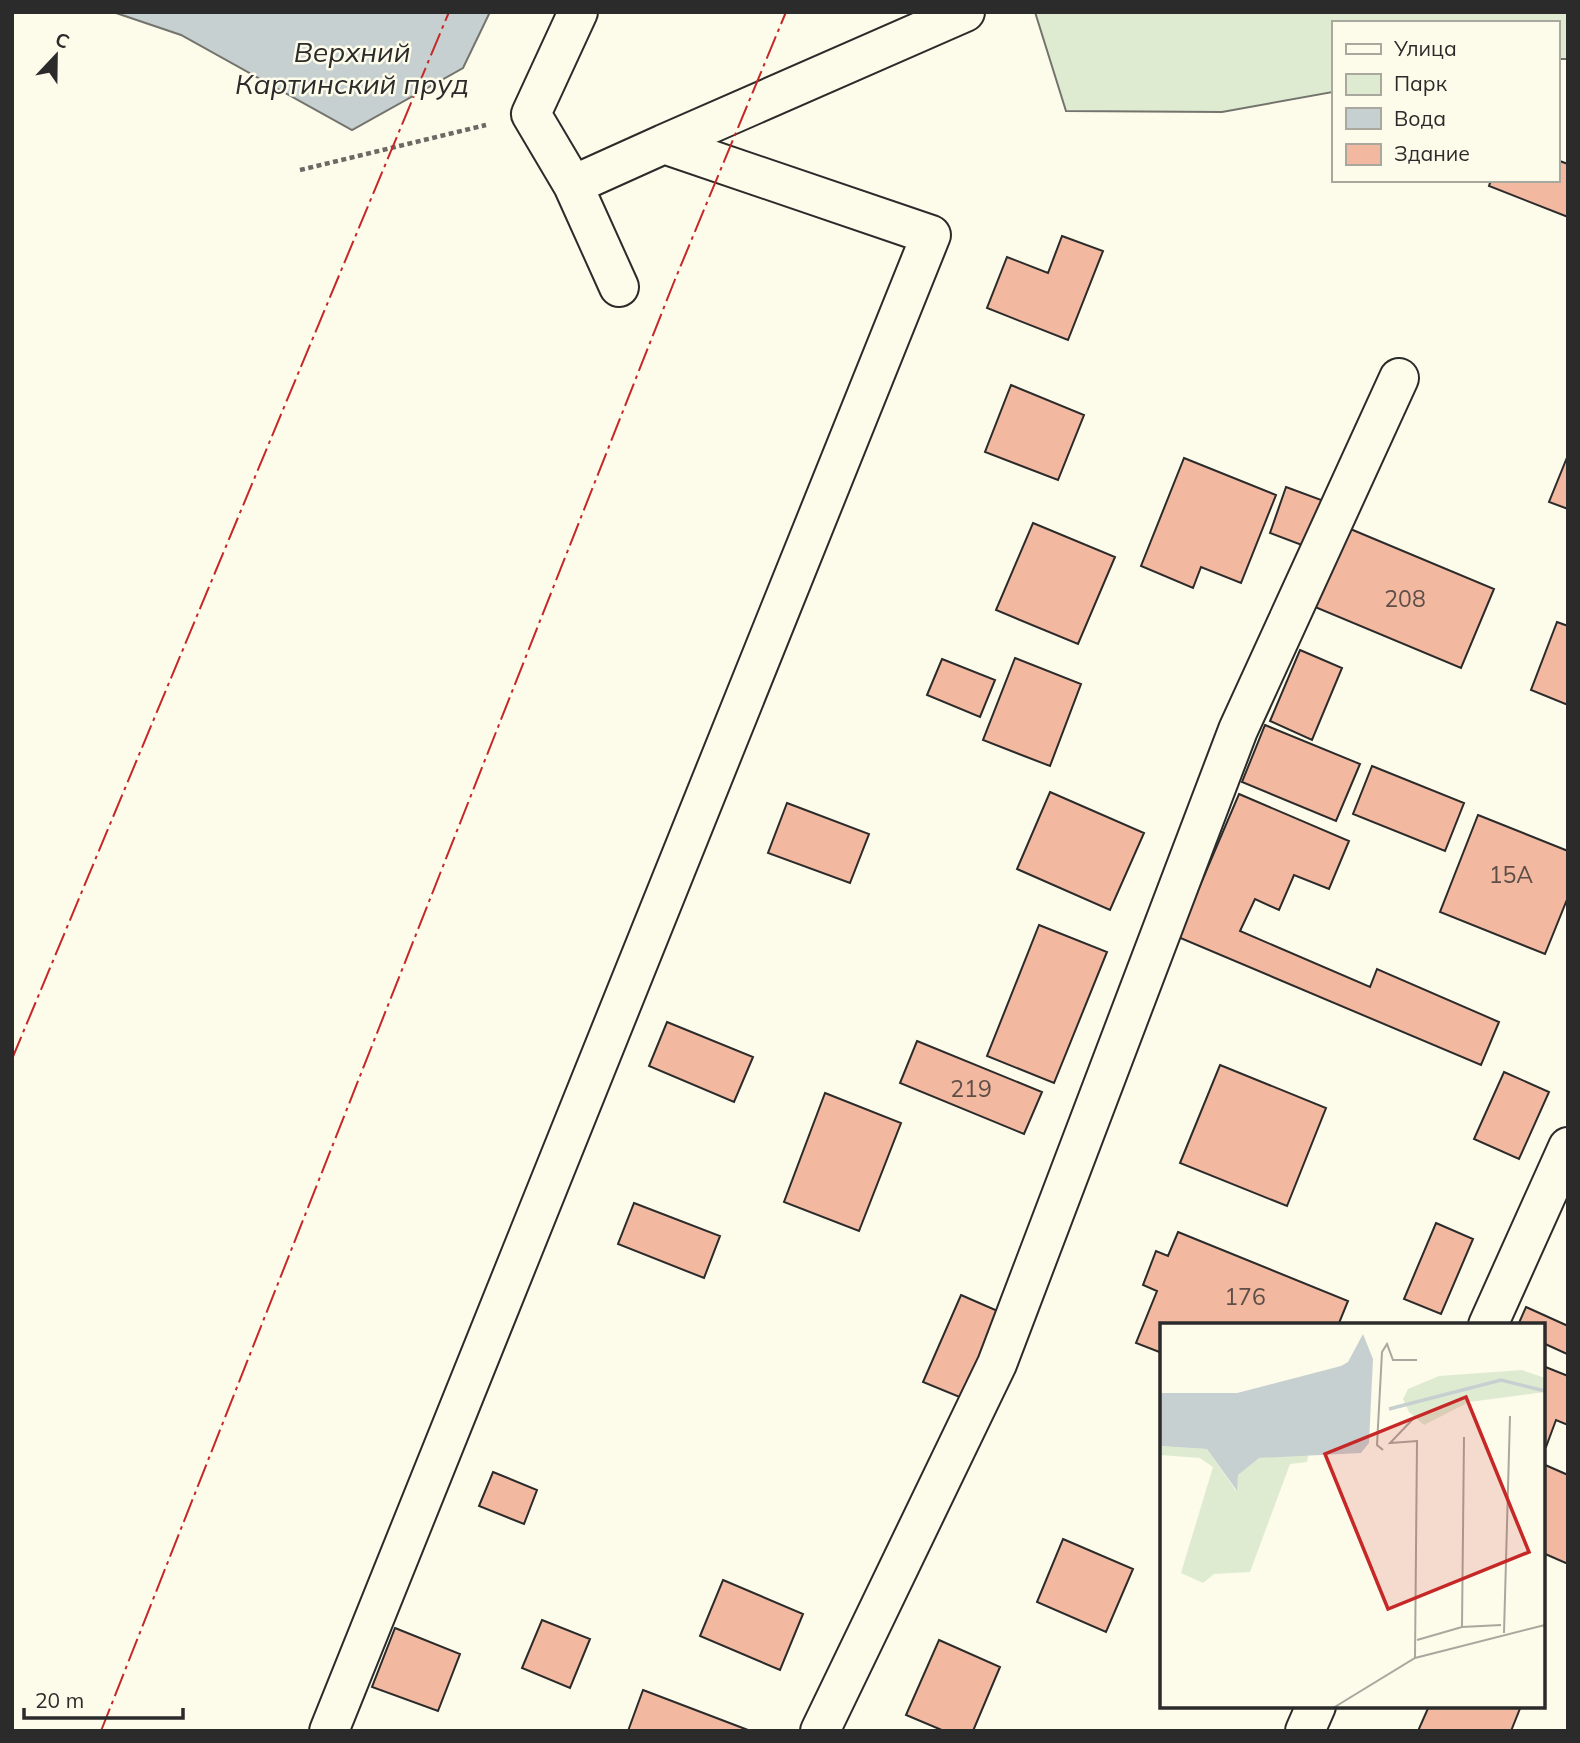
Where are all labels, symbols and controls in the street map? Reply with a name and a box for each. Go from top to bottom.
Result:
north arrow [21,21,91,91]
legend [1332,21,1559,182]
text: С [52,27,73,54]
water label: Верхний Картинский пруд [235,34,469,101]
text: Улица [1393,35,1457,61]
text: Парк [1394,70,1448,96]
text: Вода [1394,105,1446,131]
text: Здание [1394,140,1470,166]
house number: 208 [1384,584,1426,613]
house number: 15А [1489,860,1533,889]
house number: 219 [950,1074,992,1103]
house number: 176 [1224,1282,1266,1311]
inset map [1160,1323,1545,1708]
scale bar [24,1676,184,1720]
text: 20 m [35,1687,84,1713]

